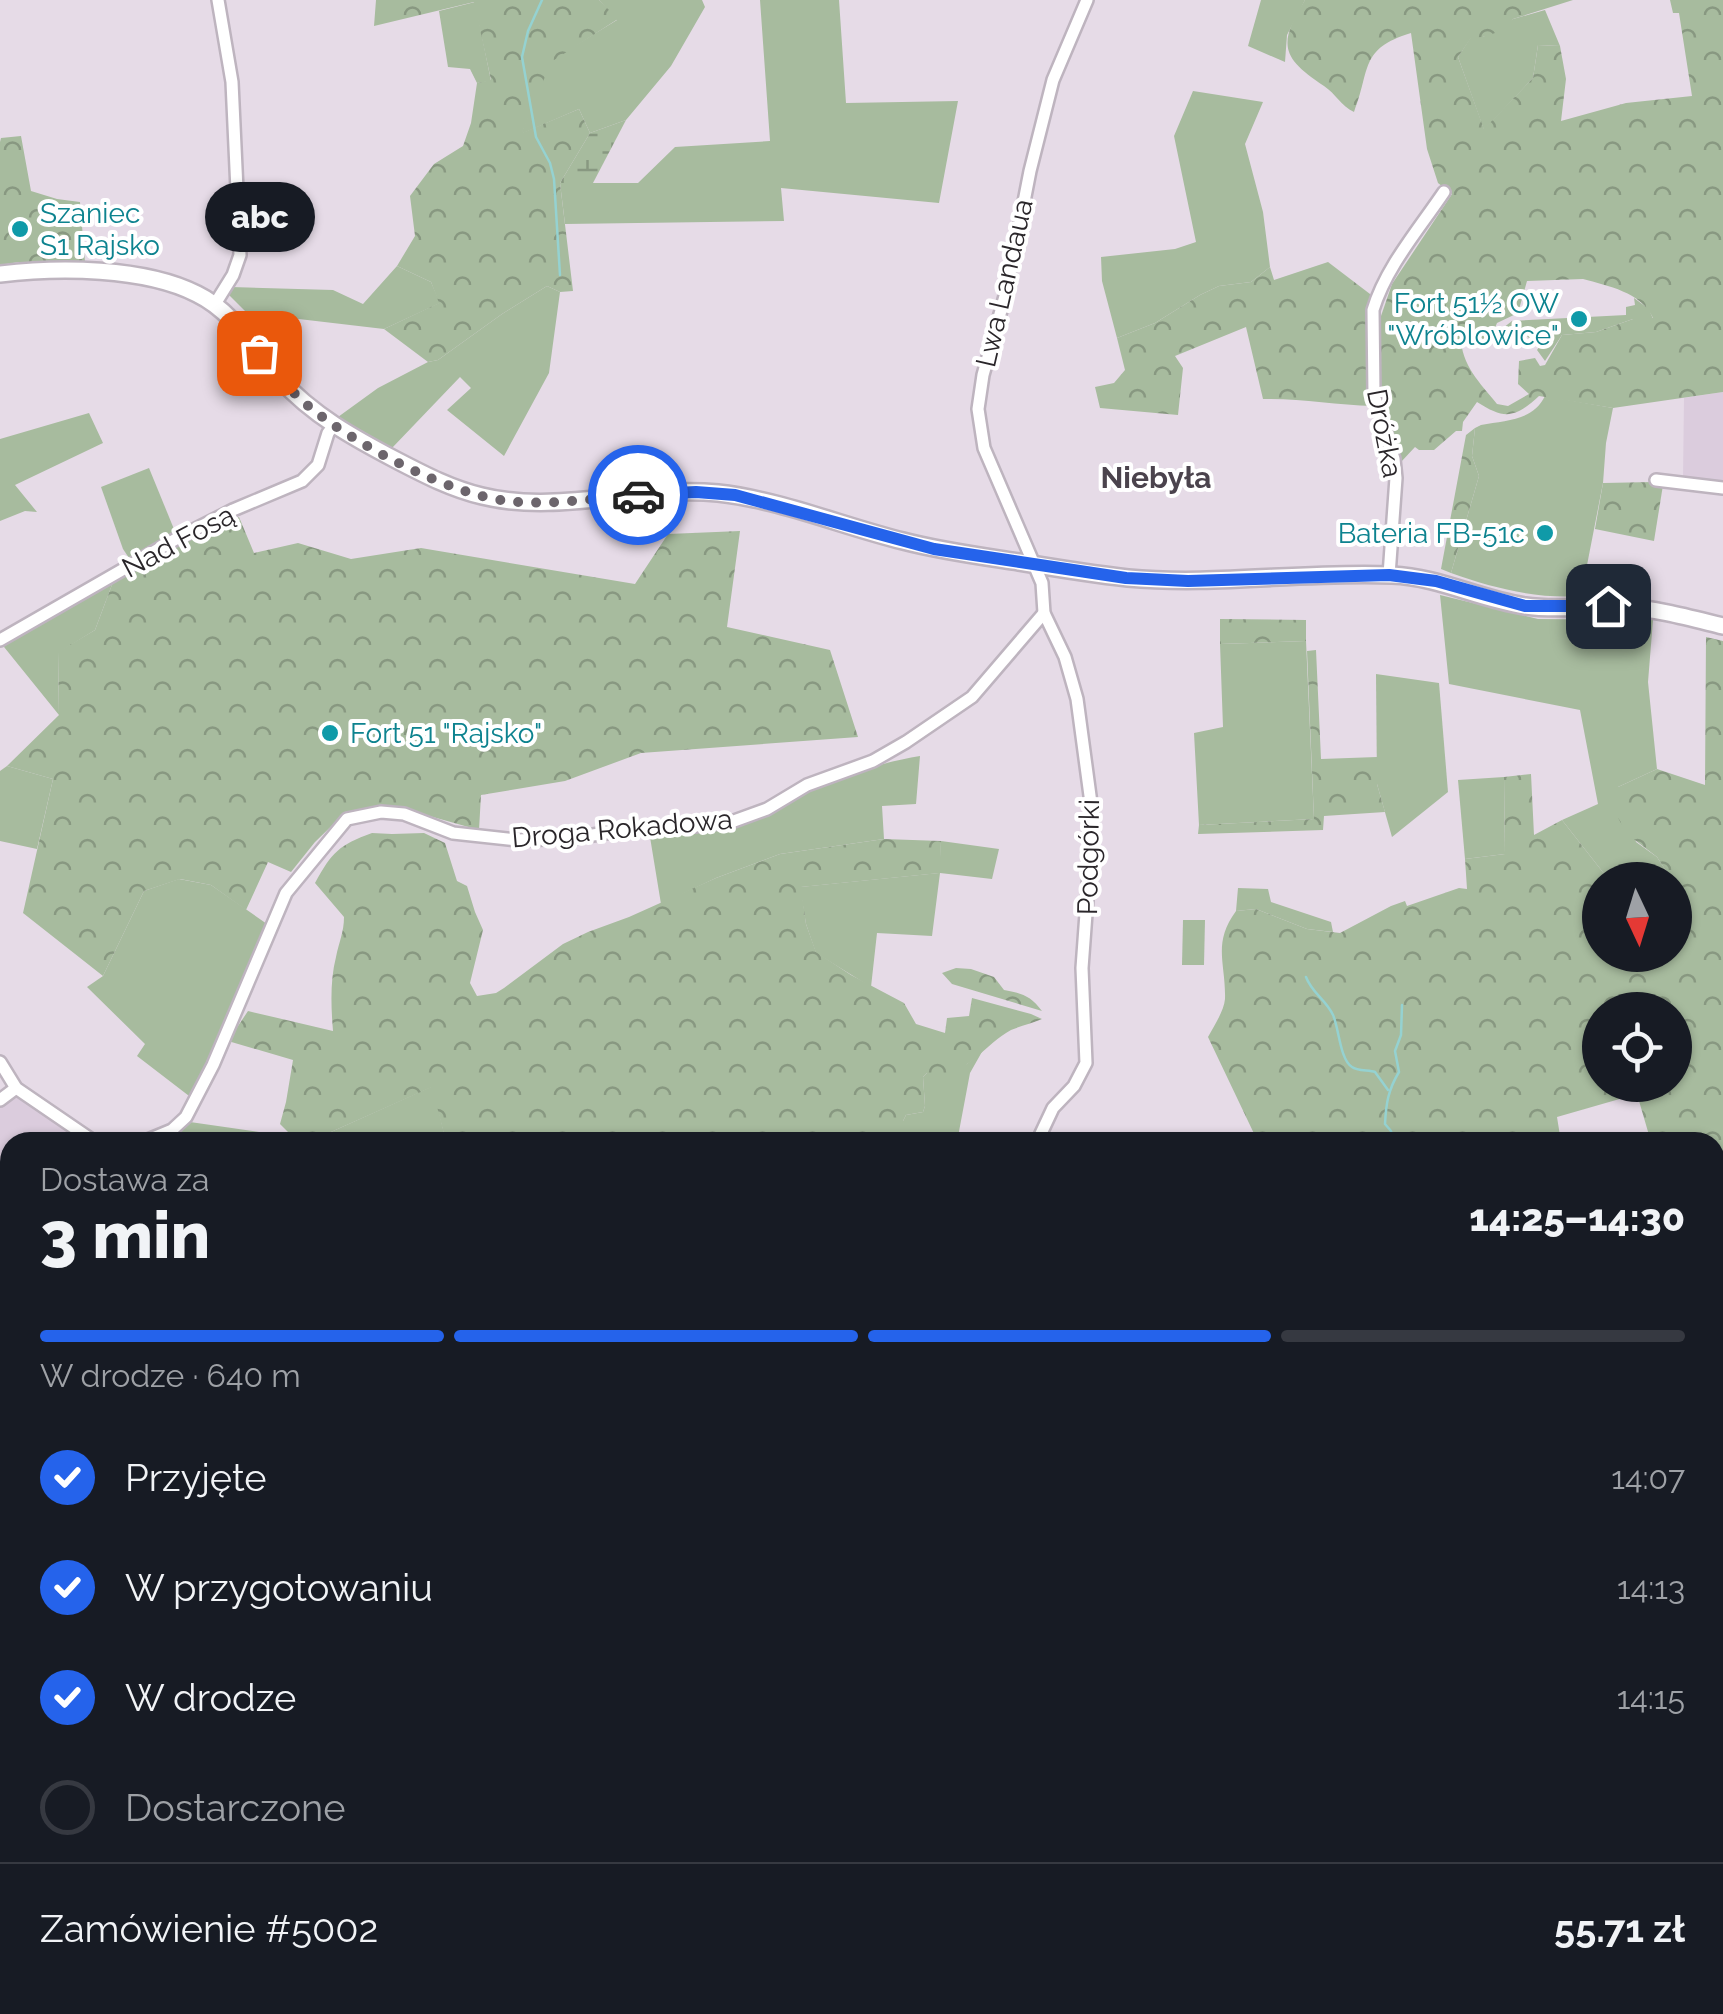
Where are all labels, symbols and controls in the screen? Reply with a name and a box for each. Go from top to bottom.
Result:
callout: abc [204,183,314,253]
street label: Lwa Landaua [969,196,1040,370]
place label: Szaniec S1 Rajsko [40,197,160,262]
text: abc [231,198,289,235]
marker: Szaniec S1 Rajsko [9,218,31,240]
place label: Fort 51½ OW "Wróblowice" [1387,287,1559,352]
marker: Fort 51½ OW "Wróblowice" [1568,308,1590,330]
pin [217,311,302,396]
icon: bag [232,326,287,381]
street label: Dróżka [1360,386,1409,480]
courier [588,445,688,545]
district label: Niebyła [1100,460,1212,495]
icon: car [611,468,666,523]
street label: Nad Fosą [116,498,240,585]
place label: Bateria FB-51c [1338,517,1525,550]
marker: Bateria FB-51c [1534,522,1556,544]
pin [1566,564,1651,649]
icon: home [1581,579,1636,634]
place label: Fort 51 "Rajsko" [350,717,542,750]
marker: Fort 51 "Rajsko" [319,722,341,744]
street label: Podgórki [1071,799,1106,915]
street label: Droga Rokadowa [510,802,734,855]
north arrow [1582,862,1692,972]
map controls [1582,862,1692,1102]
button: locate [1582,992,1692,1102]
text: Dostawa za [40,1161,209,1198]
text: 14:25–14:30 [1469,1195,1685,1240]
text: 3 min [40,1197,210,1273]
text: W drodze · 640 m [40,1357,301,1394]
icon: check [40,1450,95,1505]
text: Przyjęte [125,1455,267,1500]
text: 14:07 [1611,1459,1685,1496]
icon: check [40,1560,95,1615]
text: W przygotowaniu [125,1565,433,1610]
text: 14:13 [1617,1569,1685,1606]
icon: check [40,1670,95,1725]
text: W drodze [125,1675,296,1720]
text: 14:15 [1617,1679,1685,1716]
text: Dostarczone [125,1785,346,1830]
text: Zamówienie #5002 [40,1906,378,1951]
text: 55.71 zł [1554,1906,1685,1951]

